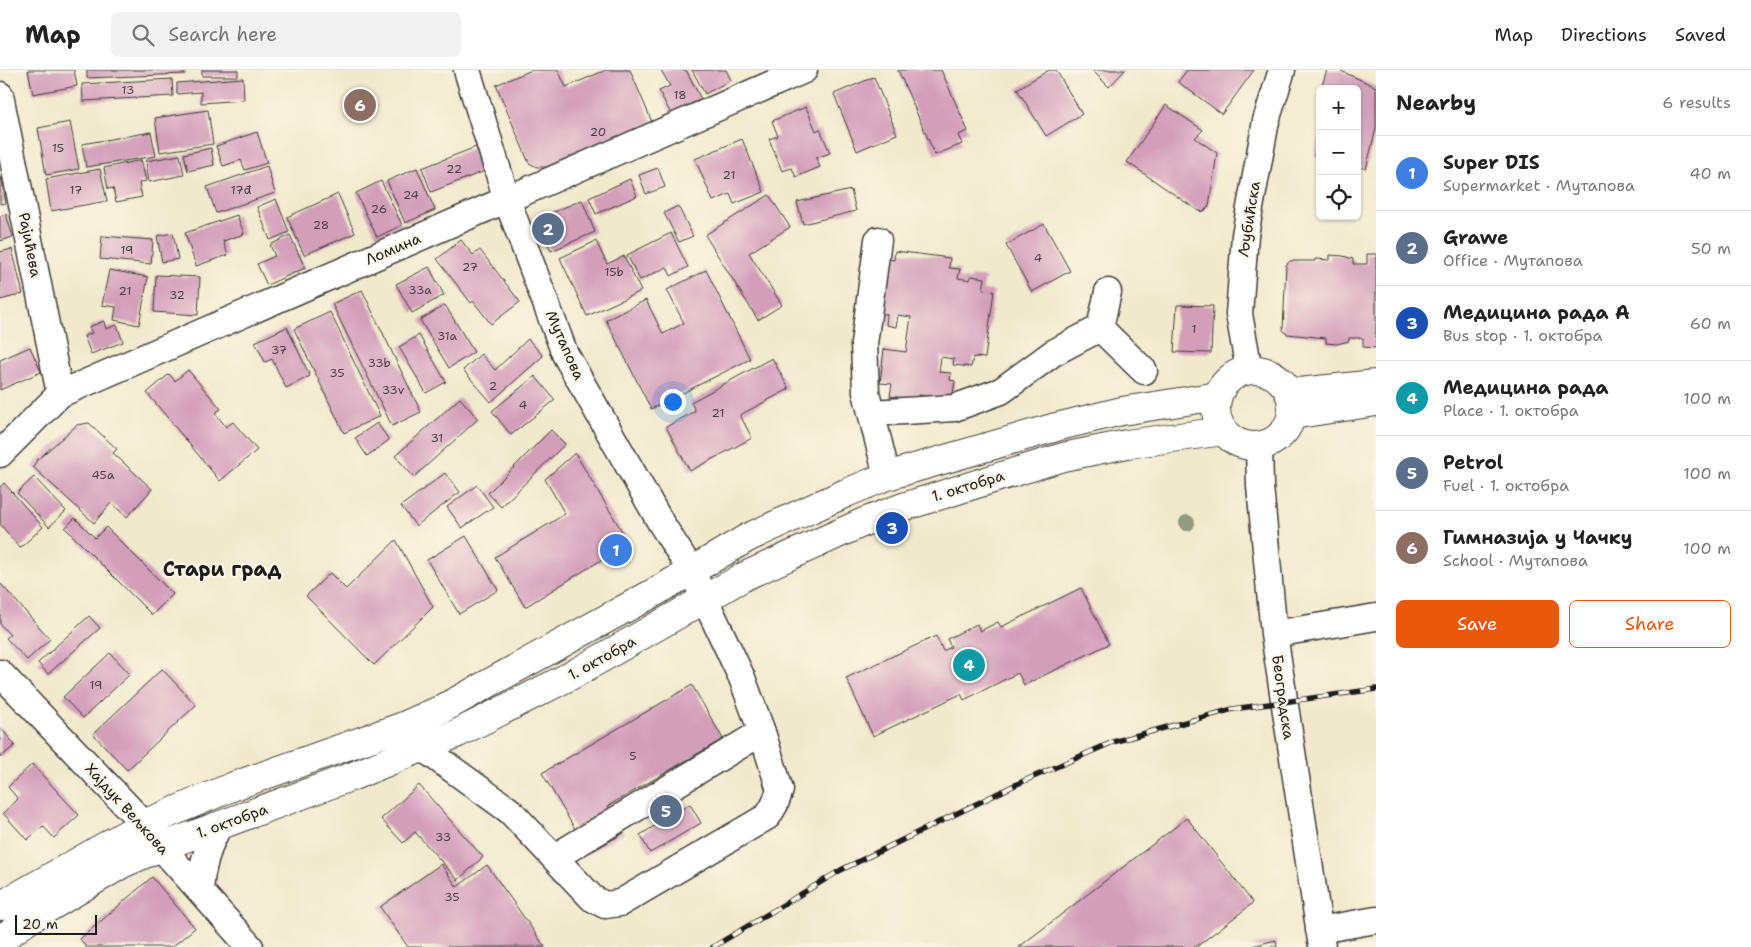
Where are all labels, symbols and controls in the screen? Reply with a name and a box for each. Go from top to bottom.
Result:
search box [111,12,461,57]
text: Map [25,19,81,51]
icon: search [129,21,157,49]
text: Search here [169,22,277,47]
text: Map [1495,23,1533,47]
text: Directions [1561,23,1647,47]
text: Saved [1675,23,1726,47]
house number: 13 [122,82,134,98]
map controls [1316,85,1361,220]
button: + [1316,85,1361,130]
pin: 6 [344,86,376,124]
house number: 18 [673,87,687,103]
text: Nearby [1396,89,1476,117]
text: 6 results [1662,92,1731,113]
house number: 20 [590,124,606,140]
button: − [1316,130,1361,175]
house number: 15 [52,140,64,156]
text: Super DIS [1443,150,1540,175]
house number: 22 [446,161,462,177]
text: 1 [1408,163,1416,184]
text: 40 m [1689,163,1731,184]
house number: 21 [723,167,735,183]
button: locate [1316,175,1361,220]
text: Supermarket · Мутапова [1443,175,1635,196]
street label: Љубићска [1233,179,1265,258]
house number: 17 [70,182,82,198]
house number: 17đ [231,182,252,198]
house number: 24 [403,187,419,203]
house number: 26 [371,201,387,217]
pin: 2 [532,210,564,248]
street label: Рајићева [14,211,46,280]
house number: 28 [313,217,329,233]
text: Grawe [1443,225,1509,250]
street label: Ломина [362,228,424,270]
text: 2 [1406,238,1418,259]
text: 50 m [1691,238,1731,259]
house number: 19 [121,242,133,258]
house number: 4 [1034,250,1042,266]
text: Office · Мутапова [1443,250,1583,271]
house number: 27 [462,259,478,275]
house number: 15b [604,264,624,280]
house number: 33a [408,282,432,298]
house number: 21 [119,283,131,299]
house number: 32 [169,287,185,303]
text: Медицина рада А [1443,300,1630,325]
street label: Мутапова [541,307,589,384]
text: 3 [1406,313,1418,334]
text: 60 m [1690,313,1731,334]
house number: 1 [1191,321,1197,337]
text: Bus stop · 1. октобра [1443,325,1603,346]
house number: 31a [437,328,457,344]
house number: 37 [271,342,287,358]
house number: 33b [368,355,391,371]
house number: 35 [329,365,345,381]
text: Медицина рада [1443,375,1608,400]
house number: 2 [489,378,497,394]
house number: 33v [382,382,405,398]
text: 4 [1406,388,1418,409]
text: 100 m [1683,388,1731,409]
your location [660,389,686,415]
house number: 4 [519,397,527,413]
text: Place · 1. октобра [1443,400,1579,421]
house number: 21 [712,405,724,421]
house number: 31 [431,430,443,446]
text: Petrol [1443,450,1503,475]
text: 5 [1407,463,1417,484]
text: 100 m [1683,463,1731,484]
street label: 1. октобра [929,465,1007,506]
house number: 45a [92,467,115,483]
text: Fuel · 1. октобра [1443,475,1569,496]
pin: 3 [876,509,908,547]
text: Гимназија у Чачку [1443,525,1632,550]
pin: 1 [600,531,632,569]
text: 6 [1406,538,1418,559]
text: 100 m [1683,538,1731,559]
text: School · Мутапова [1443,550,1588,571]
district label: Стари град [163,556,281,582]
button: Save [1396,600,1559,648]
button: Share [1569,600,1731,648]
street label: 1. октобра [565,631,640,685]
pin: 4 [953,646,985,684]
street label: Београдска [1267,653,1299,741]
house number: 19 [90,677,102,693]
house number: 5 [629,748,637,764]
street label: Хајдук Вељкова [81,759,174,859]
pin: 5 [650,792,682,830]
street label: 1. октобра [194,799,271,843]
house number: 33 [435,829,451,845]
house number: 35 [444,889,460,905]
scale bar [15,912,98,935]
text: 20 m [22,915,58,933]

